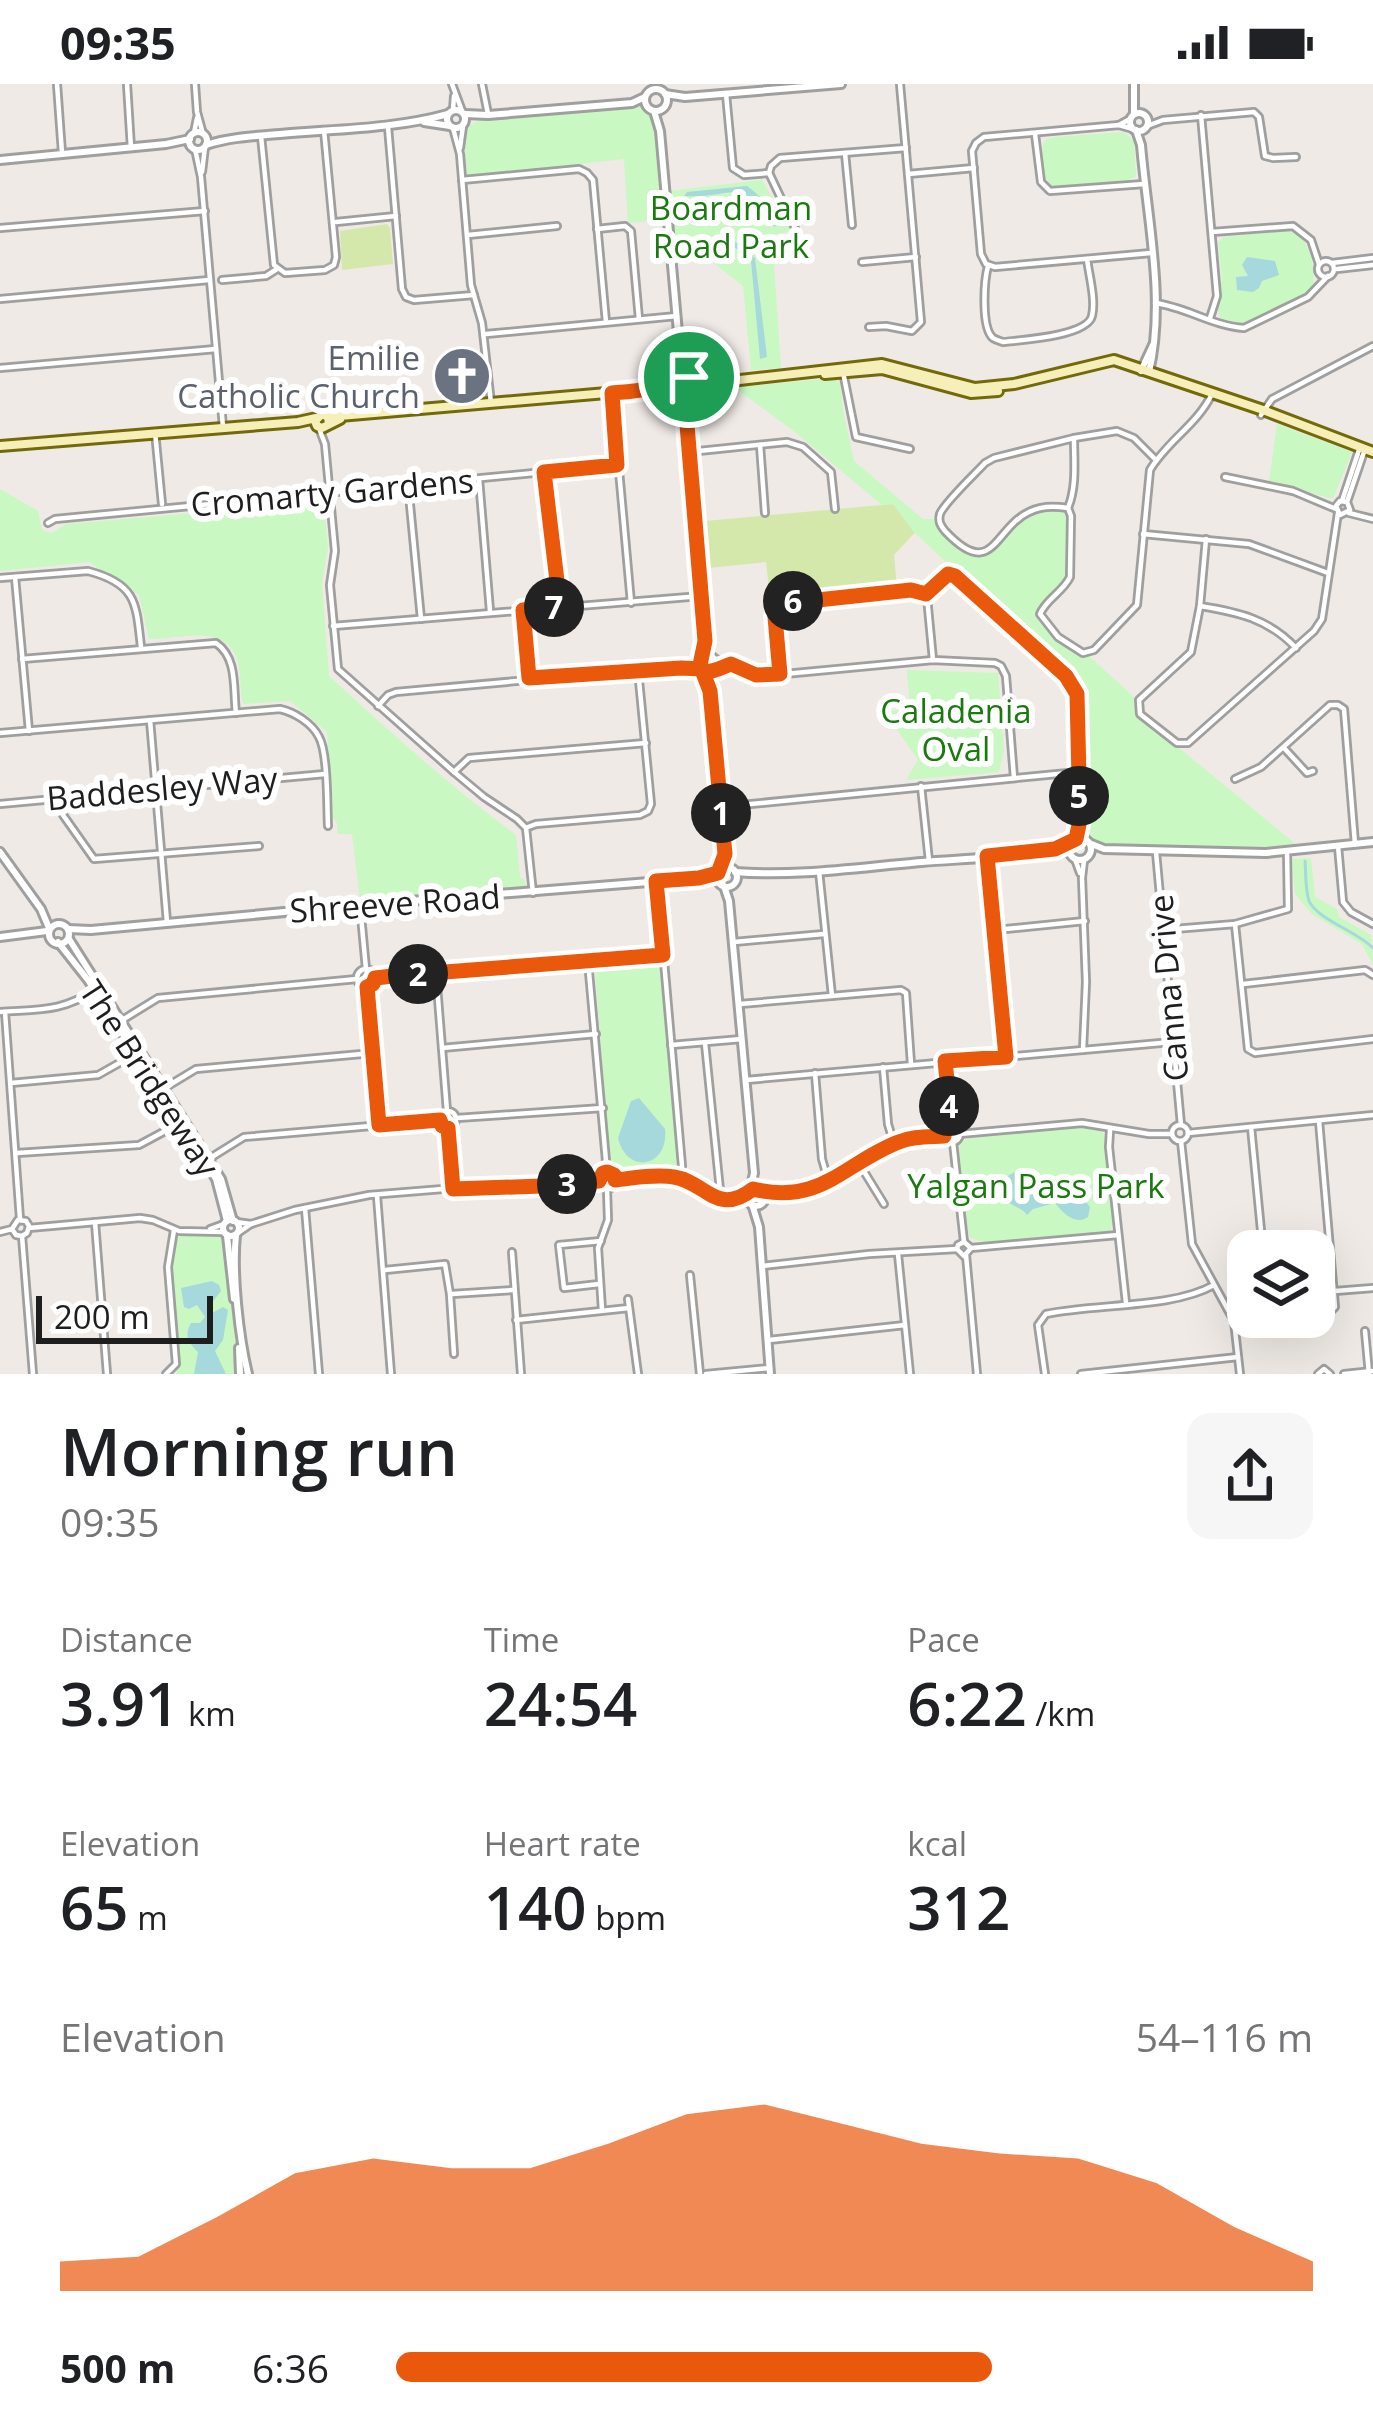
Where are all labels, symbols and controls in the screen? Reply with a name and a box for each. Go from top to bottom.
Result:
text: 09:35 [60,12,176,73]
park label: Boardman Road Park [650,185,812,268]
pin [638,326,740,428]
place label: Emilie Catholic Church [177,335,420,418]
icon: arrive [656,344,722,410]
church icon: Emilie Catholic Church [431,345,493,407]
street label: Cromarty Gardens [189,457,475,527]
pin: 6 [763,571,823,631]
pin: 7 [524,577,584,637]
text: 6 [784,578,802,623]
text: 7 [545,584,563,629]
park label: Caladenia Oval [880,688,1032,771]
street label: Baddesley Way [45,755,280,821]
pin: 5 [1049,766,1109,826]
text: 5 [1070,773,1088,818]
pin: 1 [691,783,751,843]
text: 1 [712,790,730,835]
street label: Shreeve Road [288,873,502,933]
street label: Canna Drive [1137,893,1199,1083]
pin: 2 [388,944,448,1004]
text: 2 [409,951,427,996]
street label: The Bridgeway [70,971,231,1185]
pin: 4 [919,1076,979,1136]
text: 4 [940,1083,958,1128]
pin: 3 [537,1154,597,1214]
text: 3 [558,1161,576,1206]
park label: Yalgan Pass Park [907,1163,1165,1208]
map controls [1227,1230,1335,1338]
button: layers [1227,1230,1335,1338]
scale bar [36,1290,213,1343]
text: 200 m [54,1294,150,1339]
text: Morning run [60,1405,458,1495]
button: share [1187,1413,1313,1539]
text: 09:35 [60,1495,159,1548]
text: Distance [60,1617,193,1662]
text: Time [484,1617,559,1662]
text: Pace [907,1617,980,1662]
text: 3.91 [60,1662,179,1744]
text: 24:54 [484,1662,637,1744]
text: 6:22 [907,1662,1027,1744]
text: km [179,1691,236,1736]
text: /km [1027,1691,1095,1736]
text: Elevation [60,1821,200,1866]
text: Heart rate [484,1821,641,1866]
text: kcal [907,1821,967,1866]
text: 65 [60,1866,129,1948]
text: 140 [484,1866,587,1948]
text: 312 [907,1866,1010,1948]
text: m [129,1895,168,1940]
text: bpm [587,1895,666,1940]
text: Elevation [60,2010,226,2063]
text: 54–116 m [1136,2010,1313,2063]
text: 500 m [60,2341,175,2394]
text: 6:36 [252,2341,329,2394]

